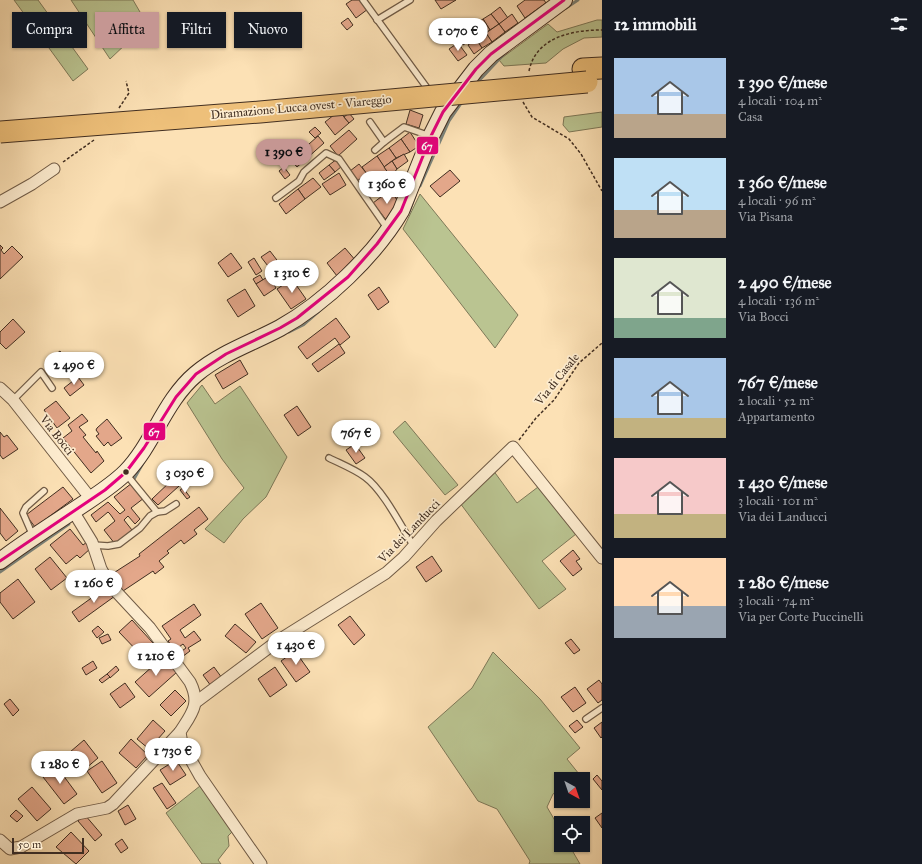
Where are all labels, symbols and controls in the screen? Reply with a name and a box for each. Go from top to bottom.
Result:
chip: Compra [12,12,87,48]
chip: Affitta [95,12,159,48]
chip: Filtri [167,12,226,48]
chip: Nuovo [234,12,302,48]
icon: filters [888,13,910,35]
text: 12 immobili [614,14,697,35]
pin: 1 070 € [421,18,495,52]
text: 1 070 € [438,23,478,39]
text: 1 390 €/mese [738,72,827,93]
icon: home [646,74,694,122]
street label: Diramazione Lucca ovest - Viareggio [210,92,392,123]
text: 4 locali · 104 m² [738,93,822,109]
text: Casa [738,109,763,125]
line badge: 67 [416,136,439,155]
pin: 1 390 € [247,139,321,173]
text: 67 [421,140,433,153]
text: 1 390 € [265,144,303,160]
pin: 1 360 € [350,171,424,205]
text: 1 360 €/mese [738,172,827,193]
icon: home [646,174,694,222]
text: 1 360 € [368,176,406,192]
text: 4 locali · 96 m² [738,193,816,209]
text: Via Pisana [738,209,793,225]
pin: 1 310 € [255,260,329,294]
text: 1 310 € [274,265,310,281]
text: 2 490 €/mese [738,272,832,293]
icon: home [646,274,694,322]
text: 4 locali · 136 m² [738,293,819,309]
text: Via Bocci [738,309,789,325]
street label: Via di Casale [531,350,582,408]
pin: 2 490 € [37,352,111,386]
text: 2 490 € [53,357,95,373]
text: 767 €/mese [738,372,818,393]
icon: home [646,374,694,422]
text: 2 locali · 52 m² [738,393,814,409]
text: Appartamento [738,409,815,425]
street label: Via Bocci [36,411,77,458]
pin: 767 € [328,420,384,454]
line badge: 67 [143,422,166,441]
text: 767 € [340,425,372,441]
text: 67 [148,426,160,439]
pin: 3 030 € [148,460,222,494]
text: 3 030 € [165,465,205,481]
unlabelled marker [121,467,131,477]
text: 1 430 €/mese [738,472,828,493]
icon: home [646,474,694,522]
text: 3 locali · 101 m² [738,493,818,509]
street label: Via dei Landucci [375,496,443,566]
text: Via dei Landucci [738,509,827,525]
pin: 1 260 € [57,570,131,604]
text: 1 280 €/mese [738,572,829,593]
icon: home [646,574,694,622]
text: 1 260 € [74,575,114,591]
text: 3 locali · 74 m² [738,593,814,609]
text: Via per Corte Puccinelli [738,609,864,625]
pin: 1 430 € [259,632,333,666]
text: 1 430 € [277,637,315,653]
pin: 1 210 € [119,643,193,677]
text: 1 210 € [137,648,175,664]
pin: 1 730 € [136,738,210,772]
text: 1 730 € [154,743,192,759]
pin: 1 280 € [23,751,97,785]
text: 1 280 € [40,756,80,772]
north arrow [554,772,590,808]
map controls [554,772,590,852]
button: locate [554,816,590,852]
scale bar [12,836,84,855]
text: 50 m [18,838,41,851]

